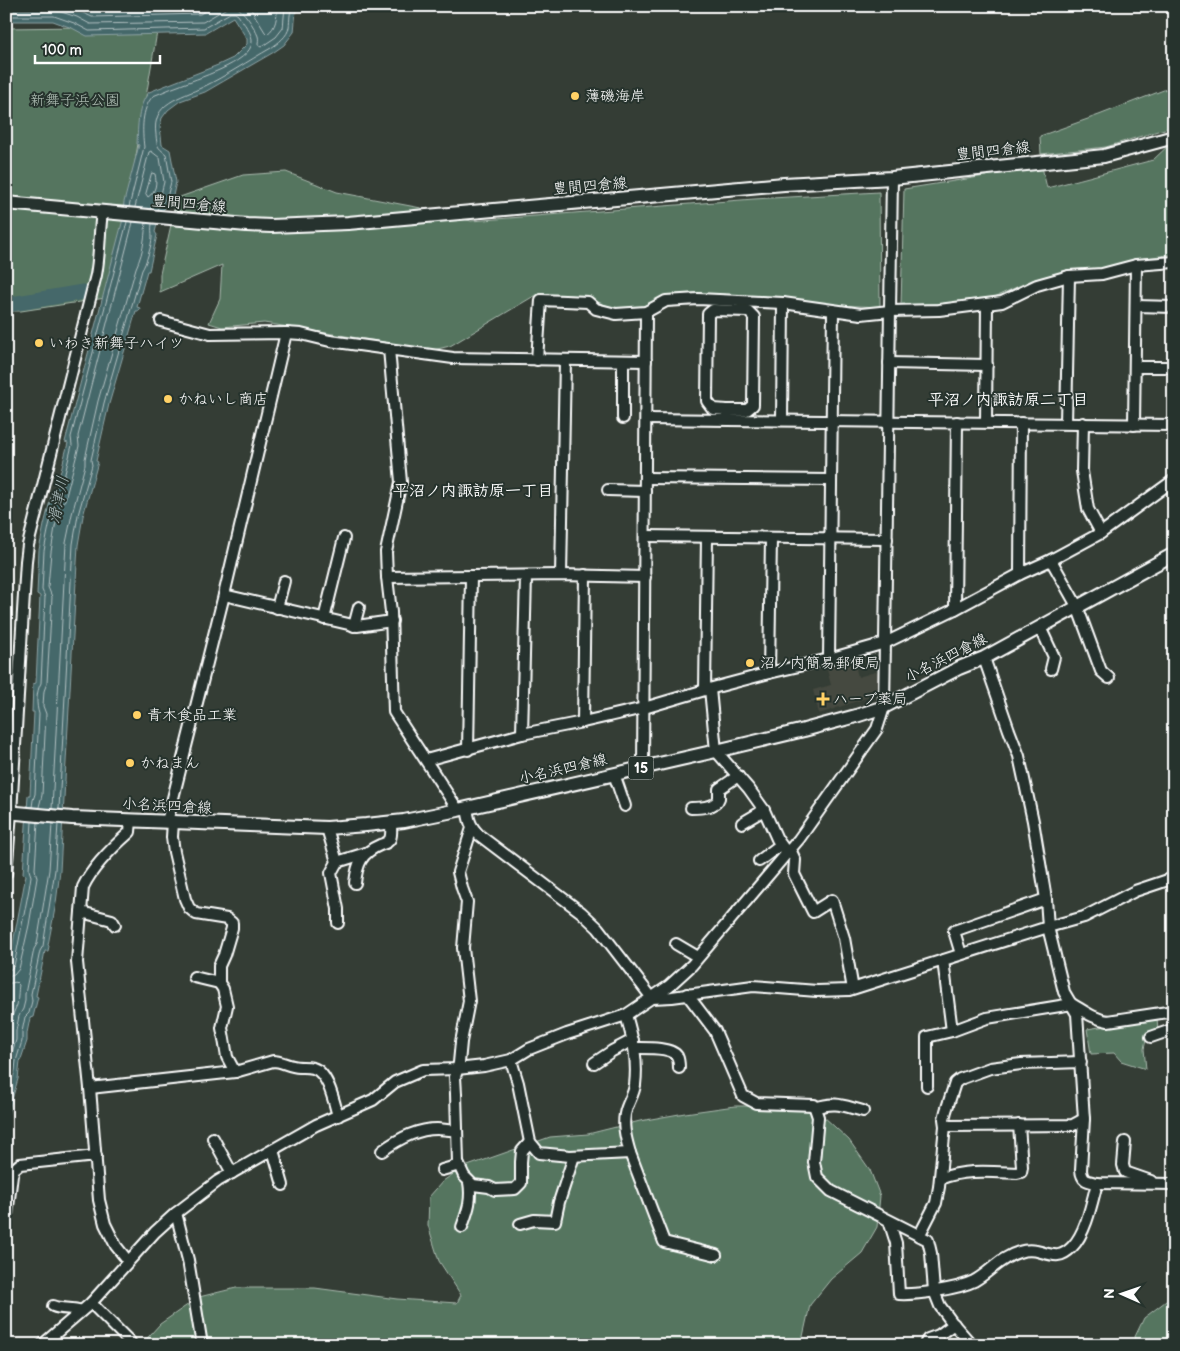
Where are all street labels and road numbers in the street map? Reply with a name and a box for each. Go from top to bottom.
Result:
street label: 豊間四倉線 [955,138,1031,164]
street label: 豊間四倉線 [552,173,628,199]
street label: 豊間四倉線 [151,191,227,217]
street label: 小名浜四倉線 [902,629,990,687]
street label: 小名浜四倉線 [517,750,609,788]
road number: 15 [628,756,654,780]
street label: 小名浜四倉線 [122,794,212,818]

